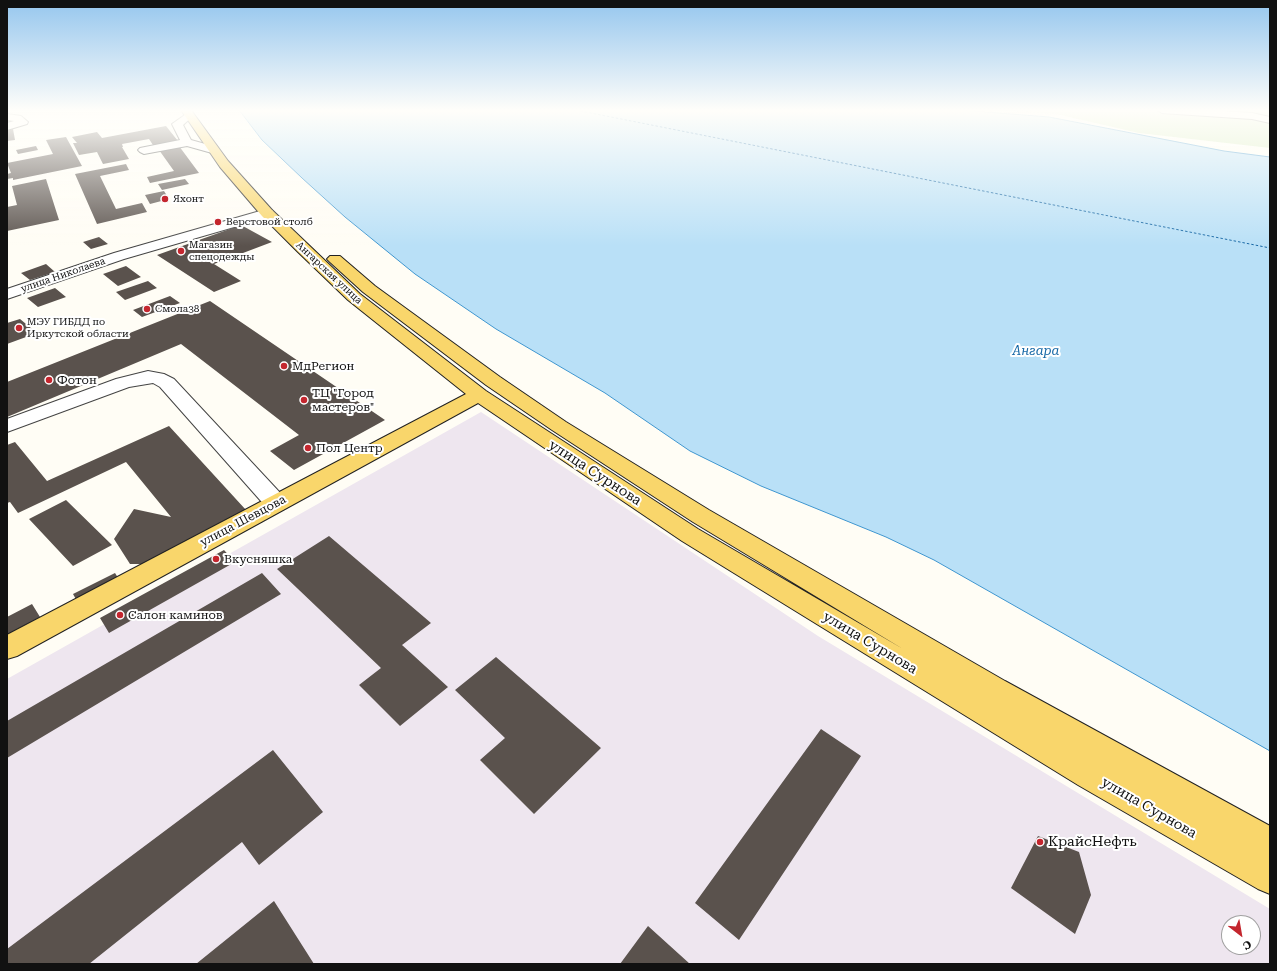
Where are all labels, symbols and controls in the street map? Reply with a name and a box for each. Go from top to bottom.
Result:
place label: Яхонт [173,193,204,205]
marker: Яхонт [160,194,170,204]
place label: Верстовой столб [226,216,313,228]
marker: Верстовой столб [213,217,223,227]
place label: Магазин спецодежды [189,239,254,262]
street label: Ангарская улица [293,239,365,307]
marker: Магазин спецодежды [176,246,186,256]
street label: улица Николаева [19,255,107,295]
place label: Смола38 [155,303,199,315]
marker: Смола38 [142,304,152,314]
place label: МЭУ ГИБДД по Иркутской области [27,316,129,340]
marker: МЭУ ГИБДД по Иркутской области [14,323,24,333]
water label: Ангара [1013,343,1059,359]
place label: МдРегион [292,359,354,373]
marker: МдРегион [279,361,289,371]
place label: Фотон [57,373,97,387]
marker: Фотон [44,375,54,385]
place label: ТЦ "Город мастеров" [312,386,374,414]
marker: ТЦ "Город мастеров" [299,395,309,405]
street label: улица Сурнова [545,437,645,509]
place label: Пол Центр [316,441,383,455]
marker: Пол Центр [303,443,313,453]
street label: улица Шевцова [198,492,288,550]
place label: Вкусняшка [224,552,292,566]
marker: Вкусняшка [211,554,221,564]
place label: Салон каминов [128,608,223,622]
street label: улица Сурнова [820,608,920,678]
marker: Салон каминов [115,610,125,620]
street label: улица Сурнова [1098,774,1200,842]
place label: КрайсНефть [1048,834,1137,850]
marker: КрайсНефть [1035,837,1045,847]
north arrow [1221,915,1261,955]
text: С [1240,937,1254,952]

